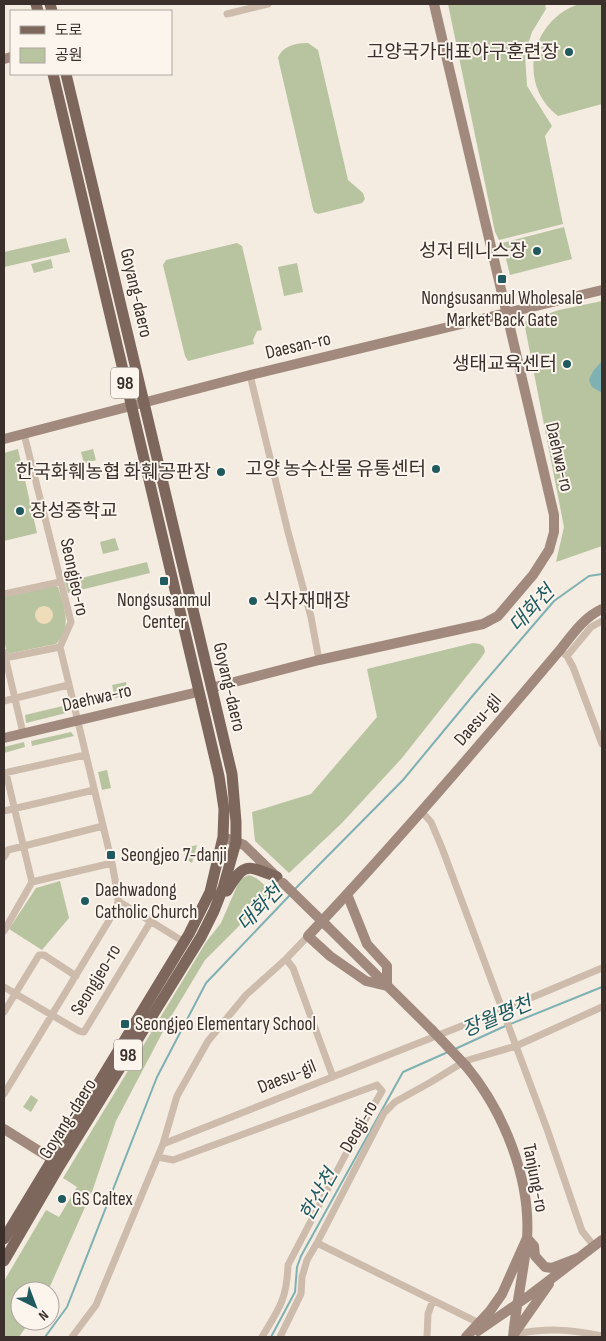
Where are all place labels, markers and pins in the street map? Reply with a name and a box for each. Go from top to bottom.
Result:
place label: 고양국가대표야구훈련장 [367,41,559,64]
marker: 고양국가대표야구훈련장 [563,46,575,58]
place label: 성저 테니스장 [419,240,527,263]
marker: 성저 테니스장 [531,245,543,257]
marker: Nongsusanmul Wholesale Market Back Gate [496,273,508,285]
place label: Nongsusanmul Wholesale Market Back Gate [421,287,583,332]
place label: 생태교육센터 [452,353,557,376]
marker: 생태교육센터 [561,358,573,370]
place label: 고양 농수산물 유통센터 [245,458,426,481]
place label: 한국화훼농협 화훼공판장 [16,461,211,484]
marker: 고양 농수산물 유통센터 [430,463,442,475]
marker: 한국화훼농협 화훼공판장 [215,466,227,478]
place label: 장성중학교 [30,500,117,523]
marker: 장성중학교 [14,505,26,517]
marker: Nongsusanmul Center [158,575,170,587]
place label: Nongsusanmul Center [117,589,211,634]
place label: 식자재매장 [263,590,350,613]
marker: 식자재매장 [247,595,259,607]
place label: Seongjeo 7-danji [121,844,227,867]
marker: Seongjeo 7-danji [105,849,117,861]
place label: Daehwadong Catholic Church [95,879,197,924]
marker: Daehwadong Catholic Church [79,895,91,907]
place label: Seongjeo Elementary School [135,1013,316,1036]
marker: Seongjeo Elementary School [119,1018,131,1030]
place label: GS Caltex [72,1188,133,1211]
marker: GS Caltex [56,1193,68,1205]

